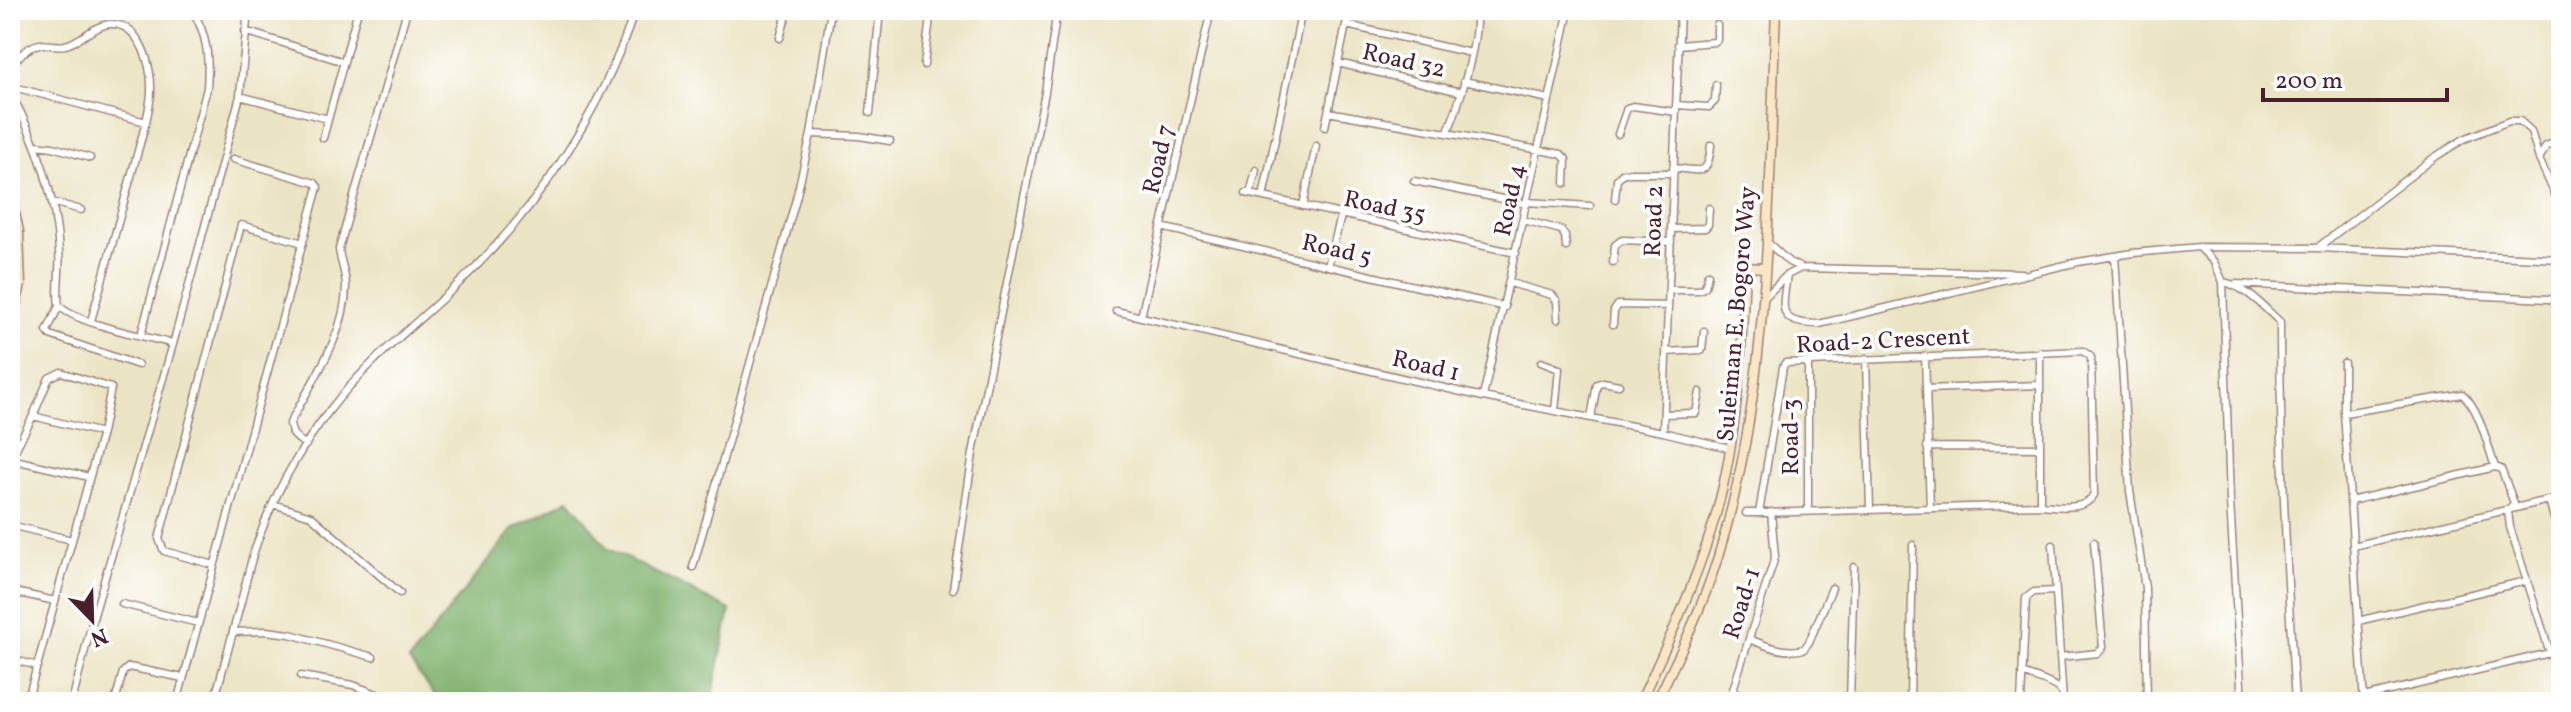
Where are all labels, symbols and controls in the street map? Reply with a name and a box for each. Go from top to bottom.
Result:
street label: Road 32 [1359,36,1448,88]
scale bar [2263,52,2447,102]
text: 200 m [2275,65,2343,99]
street label: Road 7 [1135,121,1184,198]
street label: Road 4 [1487,161,1535,240]
street label: Road 35 [1341,183,1429,233]
street label: Road 2 [1637,185,1673,258]
street label: Suleiman E. Bogoro Way [1710,185,1766,443]
street label: Road 5 [1298,226,1375,275]
street label: Road-2 Crescent [1795,320,1971,364]
street label: Road 1 [1388,343,1463,391]
street label: Road-3 [1775,399,1809,475]
street label: Road-1 [1715,563,1770,644]
north arrow [52,580,132,660]
text: N [85,619,112,654]

